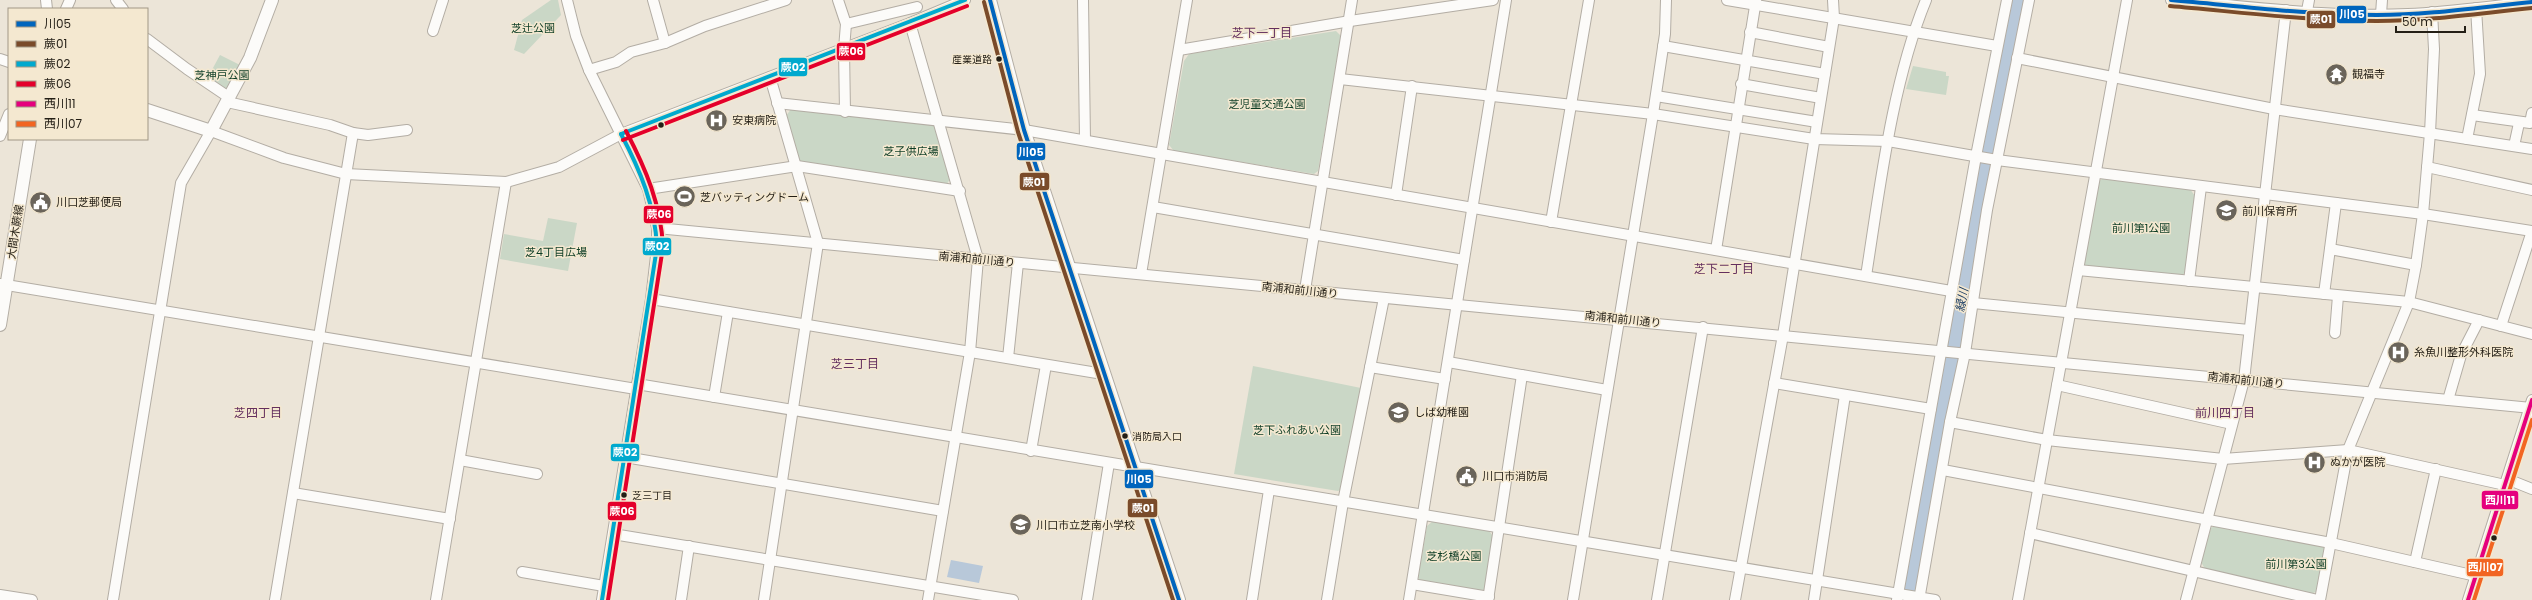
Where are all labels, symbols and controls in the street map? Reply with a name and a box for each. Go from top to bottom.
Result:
line badge: 川05 [2336,5,2367,24]
text: 川05 [2339,6,2365,22]
legend [8,8,148,140]
scale bar [2396,8,2465,34]
line badge: 蕨01 [2306,10,2336,29]
text: 蕨01 [2310,11,2332,27]
text: 50 m [2402,13,2433,30]
text: 川05 [44,15,71,32]
park label: 芝辻公園 [511,20,555,36]
district label: 芝下一丁目 [1232,24,1292,41]
text: 蕨01 [44,35,67,52]
line badge: 蕨06 [836,42,866,61]
text: 蕨06 [838,43,864,59]
place label: 産業道路 [952,52,992,67]
marker: 産業道路 [994,54,1004,64]
text: 蕨02 [44,55,71,72]
line badge: 蕨02 [778,57,808,77]
text: 蕨02 [781,59,805,75]
temple icon: 観福寺 [2323,61,2349,87]
place label: 観福寺 [2352,66,2385,82]
park label: 芝神戸公園 [195,67,250,83]
text: 蕨06 [44,75,71,92]
text: 西川11 [44,95,76,112]
park label: 芝児童交通公園 [1229,96,1306,112]
hospital icon: 安東病院 [703,107,729,133]
place label: 安東病院 [732,112,776,128]
text: 西川07 [44,115,83,132]
unlabelled marker [656,120,666,130]
line badge: 川05 [1016,142,1046,161]
park label: 芝子供広場 [884,143,939,159]
text: 川05 [1018,144,1044,160]
line badge: 蕨01 [1019,172,1050,191]
text: 蕨01 [1023,174,1045,190]
sports icon: 芝バッティングドーム [671,184,697,210]
public building icon: 川口芝郵便局 [28,189,54,215]
place label: 芝バッティングドーム [700,189,809,205]
place label: 川口芝郵便局 [56,194,122,210]
school or university icon: 前川保育所 [2214,198,2240,224]
place label: 前川保育所 [2242,203,2298,219]
street label: 大間木蕨線 [3,204,27,260]
line badge: 蕨06 [643,205,674,224]
text: 蕨06 [646,206,672,222]
park label: 前川第1公園 [2112,220,2170,236]
line badge: 蕨02 [642,237,672,256]
text: 蕨02 [645,238,669,254]
park label: 芝4丁目広場 [525,244,587,260]
street label: 南浦和前川通り [938,248,1016,270]
district label: 芝下二丁目 [1694,260,1754,277]
street label: 南浦和前川通り [1261,278,1339,302]
water label: 緑川 [1951,285,1972,313]
street label: 南浦和前川通り [1584,307,1662,331]
hospital icon: 糸魚川整形外科医院 [2386,339,2412,365]
place label: 糸魚川整形外科医院 [2414,344,2513,360]
district label: 芝三丁目 [831,355,879,372]
street label: 南浦和前川通り [2207,368,2285,392]
school or university icon: しば幼稚園 [1386,399,1412,425]
district label: 芝四丁目 [234,404,282,421]
place label: しば幼稚園 [1414,404,1469,420]
district label: 前川四丁目 [2195,404,2255,421]
park label: 芝下ふれあい公園 [1253,422,1341,438]
place label: 消防局入口 [1132,429,1182,444]
marker: 消防局入口 [1120,431,1130,441]
line badge: 蕨02 [610,443,640,462]
text: 蕨02 [613,444,637,460]
hospital icon: ぬかが医院 [2301,449,2327,475]
place label: ぬかが医院 [2330,454,2385,470]
public building icon: 川口市消防局 [1454,463,1480,489]
place label: 川口市消防局 [1482,468,1548,484]
line badge: 川05 [1124,469,1154,489]
text: 川05 [1126,471,1152,487]
place label: 芝三丁目 [632,488,672,503]
marker: 芝三丁目 [619,490,629,500]
line badge: 西川11 [2481,490,2519,510]
text: 西川11 [2485,492,2515,508]
line badge: 蕨01 [1127,498,1158,518]
text: 蕨01 [1132,500,1154,516]
line badge: 蕨06 [607,501,637,521]
text: 蕨06 [609,503,635,519]
school or university icon: 川口市立芝南小学校 [1008,512,1034,538]
place label: 川口市立芝南小学校 [1036,517,1135,533]
unlabelled marker [2489,533,2499,543]
park label: 芝杉橋公園 [1427,548,1482,564]
park label: 前川第3公園 [2265,556,2327,572]
line badge: 西川07 [2466,558,2504,577]
text: 西川07 [2467,559,2503,575]

